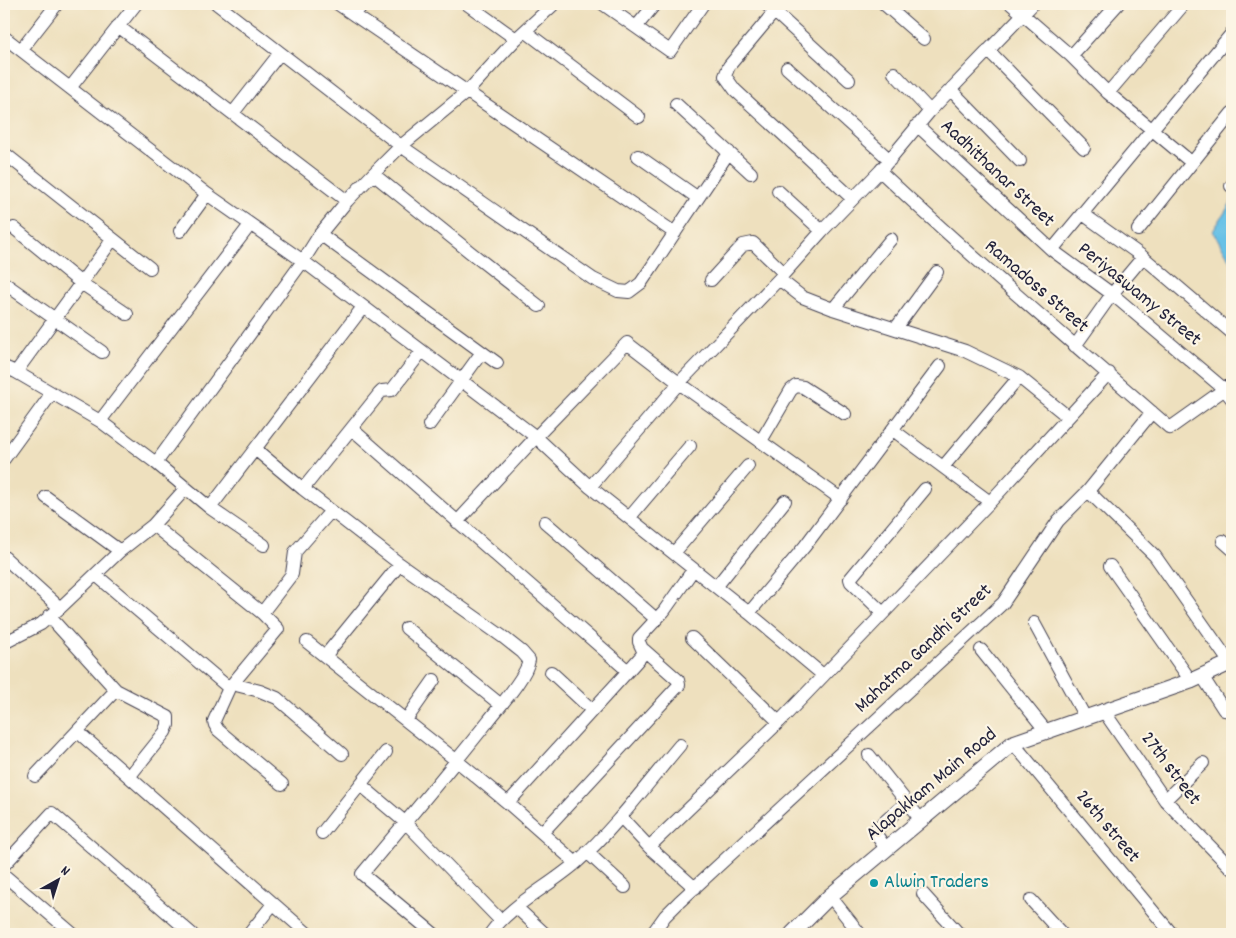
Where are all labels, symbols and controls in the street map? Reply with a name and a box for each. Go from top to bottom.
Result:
street label: Aadhithanar Street [933,113,1061,235]
street label: Ramadoss Street [978,234,1094,340]
street label: Periyaswamy Street [1071,236,1207,354]
street label: Mahatma Gandhi Street [849,578,999,720]
street label: Alapakkam Main Road [860,722,1004,848]
street label: 27th street [1133,726,1207,812]
street label: 26th street [1068,784,1146,870]
north arrow [32,856,82,906]
text: N [56,862,74,881]
place label: Alwin Traders [884,869,989,897]
marker: Alwin Traders [868,877,880,889]

